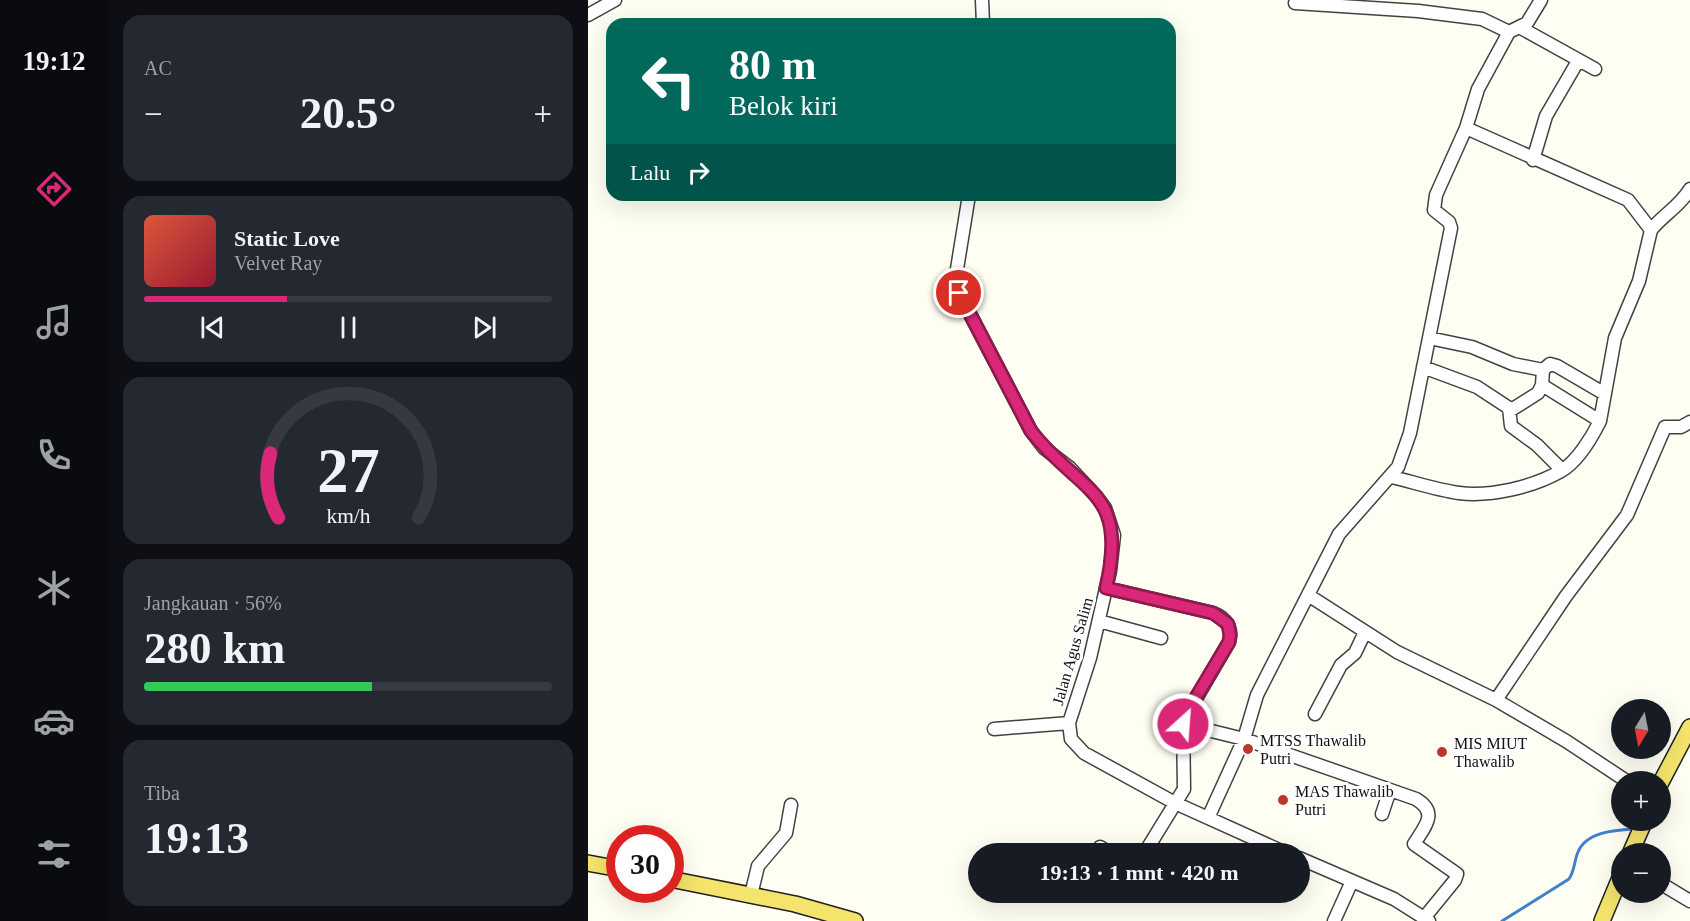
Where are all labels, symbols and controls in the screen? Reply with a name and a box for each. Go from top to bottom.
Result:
icon: left [630,42,708,120]
text: 80 m [729,42,817,88]
text: 19:12 [23,46,86,76]
text: AC [144,57,172,79]
text: 20.5° [300,88,396,138]
text: Belok kiri [729,91,838,121]
text: − [144,96,163,132]
text: + [533,96,552,132]
icon: right [682,156,715,189]
text: Lalu [630,160,670,185]
icon: directions [33,168,75,210]
text: Static Love [234,226,340,251]
text: Velvet Ray [234,252,322,274]
pin [933,267,984,318]
icon: arrive [942,276,975,309]
icon: music [33,301,75,343]
icon: previous [196,311,229,344]
icon: pause [332,311,365,344]
icon: next [468,311,501,344]
icon: phone [33,434,75,476]
text: 27 [317,436,379,505]
text: km/h [326,504,370,528]
icon: climate [33,567,75,609]
text: Jangkauan · 56% [144,592,282,614]
street label: Jalan Agus Salim [1049,595,1097,707]
text: 280 km [144,623,285,673]
position arrow [1151,692,1215,756]
north arrow [1611,699,1671,759]
map controls [1611,699,1671,903]
icon: car [33,700,75,742]
place label: MTSS Thawalib Putri [1260,732,1366,767]
place label: MIS MIUT Thawalib [1454,735,1528,770]
marker: MTSS Thawalib Putri [1241,742,1255,756]
marker: MIS MIUT Thawalib [1435,745,1449,759]
button: + [1611,771,1671,831]
text: Tiba [144,782,180,804]
place label: MAS Thawalib Putri [1295,783,1394,818]
marker: MAS Thawalib Putri [1276,793,1290,807]
text: 19:13 [144,813,249,863]
speed limit sign: 30 [606,825,684,903]
icon: filters [33,833,75,875]
button: − [1611,843,1671,903]
text: 19:13 · 1 mnt · 420 m [1039,860,1239,885]

